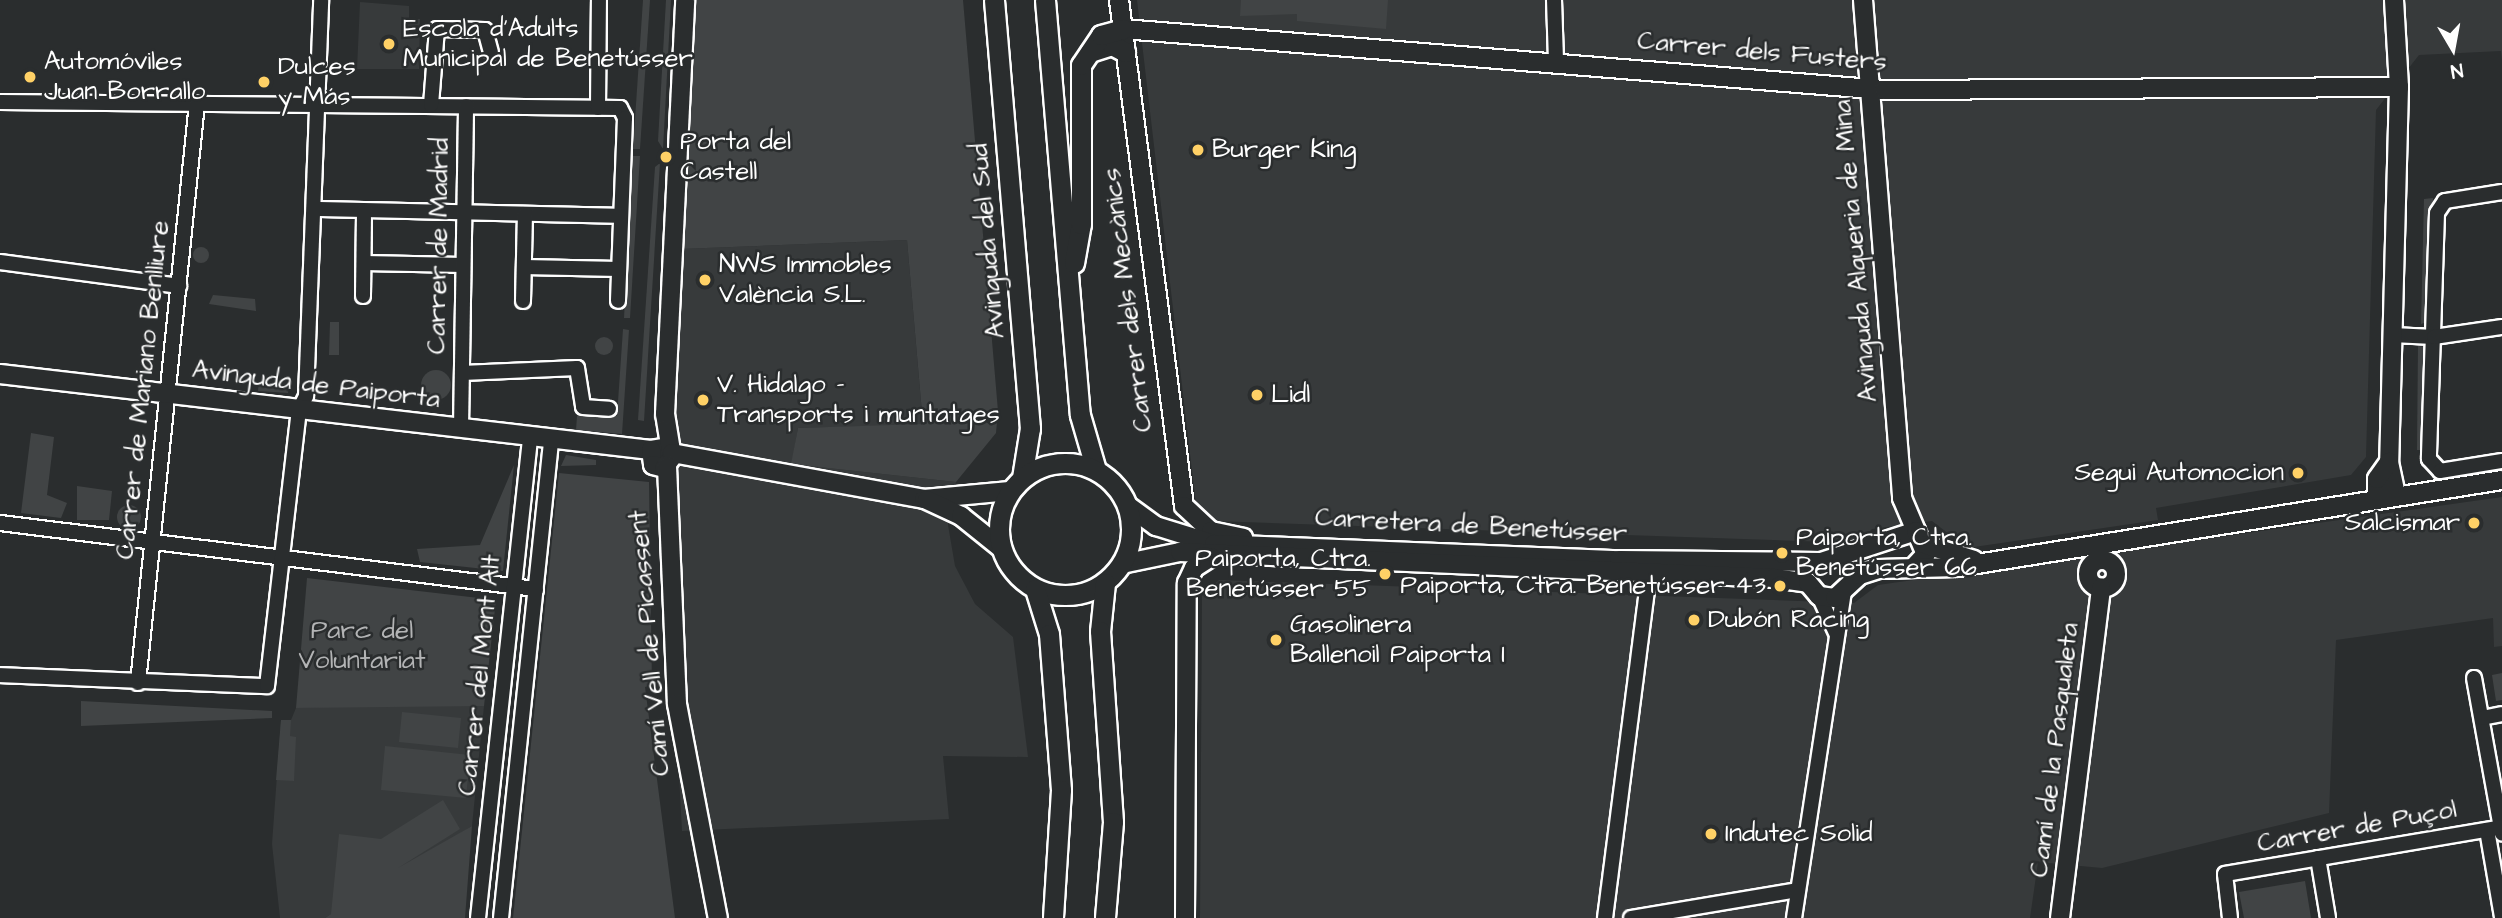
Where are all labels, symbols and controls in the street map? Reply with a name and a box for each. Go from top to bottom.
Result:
place label: Escola d'Adults Municipal de Benetússer [403,13,693,74]
north arrow [2418,14,2488,84]
street label: Carrer dels Fusters [1636,26,1888,78]
marker: Escola d'Adults Municipal de Benetússer [381,36,397,52]
place label: Automóviles Juan Borrallo [44,46,205,108]
place label: Dulces y Más [278,51,356,112]
text: N [2449,56,2465,85]
marker: Automóviles Juan Borrallo [22,69,38,85]
marker: Dulces y Más [256,74,272,90]
street label: Avinguda Alqueria de Mina [1827,99,1885,403]
place label: Porta del Castell [680,126,791,188]
place label: Burger King [1212,134,1356,166]
street label: Carrer de Madrid [422,137,456,355]
street label: Avinguda del Sud [964,142,1012,340]
marker: Burger King [1190,142,1206,158]
marker: Porta del Castell [658,149,674,165]
street label: Carrer dels Mecànics [1096,166,1160,434]
street label: Carrer de Mariano Benlliure [110,219,176,561]
place label: NWS Immobles València S.L. [719,249,892,310]
marker: NWS Immobles València S.L. [697,272,713,288]
street label: Avinguda de Paiporta [190,354,442,416]
place label: V. Hidalgo - Transports i muntatges [717,369,1000,430]
place label: Lidl [1271,379,1310,411]
marker: Lidl [1249,387,1265,403]
marker: V. Hidalgo - Transports i muntatges [695,392,711,408]
place label: Segui Automocion [2074,457,2284,489]
marker: Segui Automocion [2290,465,2306,481]
street label: Carretera de Benetússer [1314,502,1628,550]
place label: Salcismar [2345,507,2460,539]
street label: Camí Vell de Picassent [623,509,677,777]
marker: Salcismar [2466,515,2482,531]
place label: Paiporta, Ctra. Benetússer 66 [1796,522,1977,584]
place label: Paiporta, Ctra. Benetússer 55 [1186,543,1371,604]
marker: Paiporta, Ctra. Benetússer 66 [1774,545,1790,561]
street label: Carrer del Mont Alt [452,553,508,797]
marker: Paiporta, Ctra. Benetússer 55 [1377,566,1393,582]
place label: Paiporta, Ctra. Benetússer 43 [1400,570,1766,602]
marker: Paiporta, Ctra. Benetússer 43 [1772,578,1788,594]
place label: Dubón Racing [1708,604,1869,636]
place label: Gasolinera Ballenoil Paiporta I [1290,609,1505,670]
marker: Dubón Racing [1686,612,1702,628]
park label: Parc del Voluntariat [299,615,425,676]
street label: Camí de la Pasqualeta [2024,621,2086,879]
marker: Gasolinera Ballenoil Paiporta I [1268,632,1284,648]
street label: Carrer de Puçol [2255,794,2459,860]
place label: Indutec Solid [1725,818,1873,850]
marker: Indutec Solid [1703,826,1719,842]

